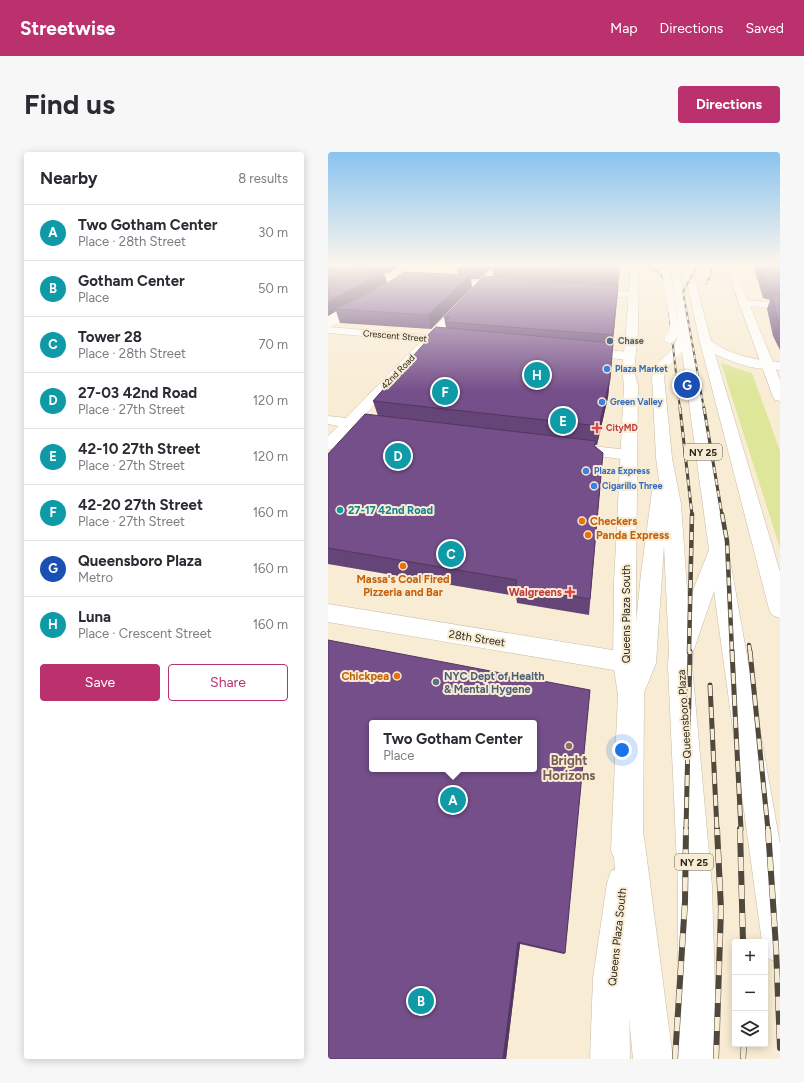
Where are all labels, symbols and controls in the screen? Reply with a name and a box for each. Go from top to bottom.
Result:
text: Streetwise [20,17,115,40]
text: Map [610,20,638,37]
text: Directions [660,20,723,37]
text: Saved [745,20,784,37]
button: Directions [678,86,780,123]
text: Find us [24,87,115,121]
text: Nearby [40,168,98,188]
text: 8 results [238,171,288,186]
text: Two Gotham Center [78,216,217,234]
text: A [48,225,58,240]
text: 30 m [258,225,288,240]
text: Place · 28th Street [78,234,186,249]
text: Gotham Center [78,272,185,290]
text: B [49,281,57,296]
text: 50 m [258,281,288,296]
text: Place [78,290,109,305]
street label: Crescent Street [363,327,428,344]
text: Tower 28 [78,328,142,346]
place label: Chase [618,335,644,346]
marker: Chase [605,336,615,346]
text: C [48,337,58,352]
text: 70 m [258,337,288,352]
text: Place · 28th Street [78,346,186,361]
street label: 42nd Road [378,352,417,391]
pin: H [524,360,550,390]
place label: Plaza Market [615,363,668,374]
marker: Plaza Market [602,364,612,374]
pin: G [674,370,700,400]
pin: F [432,377,458,407]
text: 27-03 42nd Road [78,384,197,402]
text: D [48,393,58,408]
text: 120 m [253,393,288,408]
place label: Green Valley [610,396,663,407]
marker: Green Valley [597,397,607,407]
text: Place · 27th Street [78,402,185,417]
pin: E [550,406,576,436]
marker: CityMD [591,422,603,434]
place label: CityMD [606,422,638,433]
text: 42-10 27th Street [78,440,201,458]
pin: D [385,441,411,471]
road number: NY 25 [684,444,722,460]
text: E [49,449,57,464]
text: 120 m [253,449,288,464]
text: Place · 27th Street [78,458,185,473]
place label: Plaza Express [594,465,651,476]
marker: Plaza Express [581,466,591,476]
place label: Cigarillo Three [602,480,662,491]
marker: Cigarillo Three [589,481,599,491]
text: 42-20 27th Street [78,496,203,514]
place label: 27-17 42nd Road [348,504,433,517]
text: F [49,505,57,520]
text: 160 m [253,505,288,520]
marker: 27-17 42nd Road [335,505,345,515]
text: Place · 27th Street [78,514,185,529]
place label: Checkers [590,515,637,528]
marker: Checkers [577,516,587,526]
place label: Panda Express [596,529,669,542]
marker: Panda Express [583,530,593,540]
pin: C [438,539,464,569]
text: Queensboro Plaza [78,552,202,570]
text: G [48,561,58,576]
text: 160 m [253,561,288,576]
marker: Massa's Coal Fired Pizzeria and Bar [398,561,408,571]
street label: Queens Plaza South [620,565,633,663]
text: Metro [78,570,113,585]
place label: Massa's Coal Fired Pizzeria and Bar [356,573,450,599]
place label: Walgreens [509,586,562,599]
marker: Walgreens [565,587,575,597]
text: Luna [78,608,111,626]
text: H [48,617,58,632]
text: 160 m [253,617,288,632]
text: Place · Crescent Street [78,626,212,641]
street label: 28th Street [448,628,506,649]
button: Save [40,664,160,701]
button: Share [168,664,288,701]
street label: Queensboro Plaza [675,669,694,759]
place label: Chickpea [341,670,389,683]
place label: NYC Dept of Health & Mental Hygene [444,670,545,696]
marker: Chickpea [392,671,402,681]
marker: NYC Dept of Health & Mental Hygene [431,677,441,687]
popup [369,720,537,772]
text: Two Gotham Center [383,730,523,748]
your location [612,740,632,760]
marker: Bright Horizons [564,741,574,751]
text: Place [383,748,414,763]
place label: Bright Horizons [543,753,595,783]
pin: A [440,785,466,815]
road number: NY 25 [675,854,713,870]
street label: Queens Plaza South [606,887,629,987]
map controls [732,939,768,1047]
button: + [732,939,768,975]
button: − [732,975,768,1011]
pin: B [408,986,434,1016]
button: layers [732,1011,768,1047]

